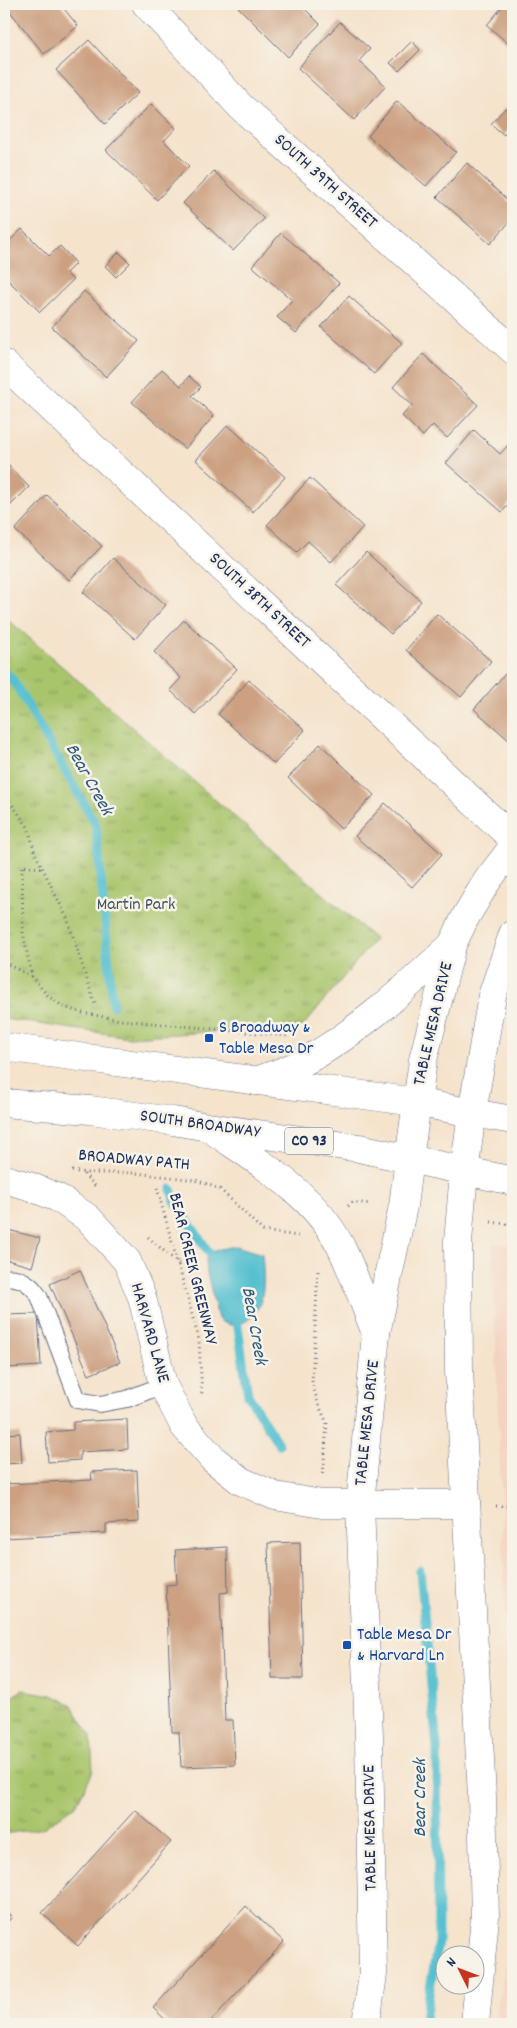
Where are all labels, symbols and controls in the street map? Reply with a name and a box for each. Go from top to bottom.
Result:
street label: SOUTH 39TH STREET [268,129,382,235]
street label: SOUTH 38TH STREET [203,547,315,655]
water label: Bear Creek [57,739,120,823]
park label: Martin Park [97,893,175,918]
street label: TABLE MESA DRIVE [408,960,460,1088]
place label: S Broadway & Table Mesa Dr [219,1016,314,1062]
marker: S Broadway & Table Mesa Dr [203,1032,215,1044]
street label: SOUTH BROADWAY [138,1104,263,1146]
road number: CO 93 [285,1128,333,1154]
street label: BROADWAY PATH [77,1144,191,1178]
street label: BEAR CREEK GREENWAY [161,1190,223,1349]
street label: HARVARD LANE [123,1280,175,1386]
water label: Bear Creek [233,1285,274,1369]
street label: TABLE MESA DRIVE [349,1359,387,1487]
place label: Table Mesa Dr & Harvard Ln [357,1623,452,1669]
marker: Table Mesa Dr & Harvard Ln [341,1639,353,1651]
water label: Bear Creek [408,1756,435,1837]
street label: TABLE MESA DRIVE [357,1765,385,1891]
north arrow [434,1946,484,1996]
text: N [442,1953,462,1972]

